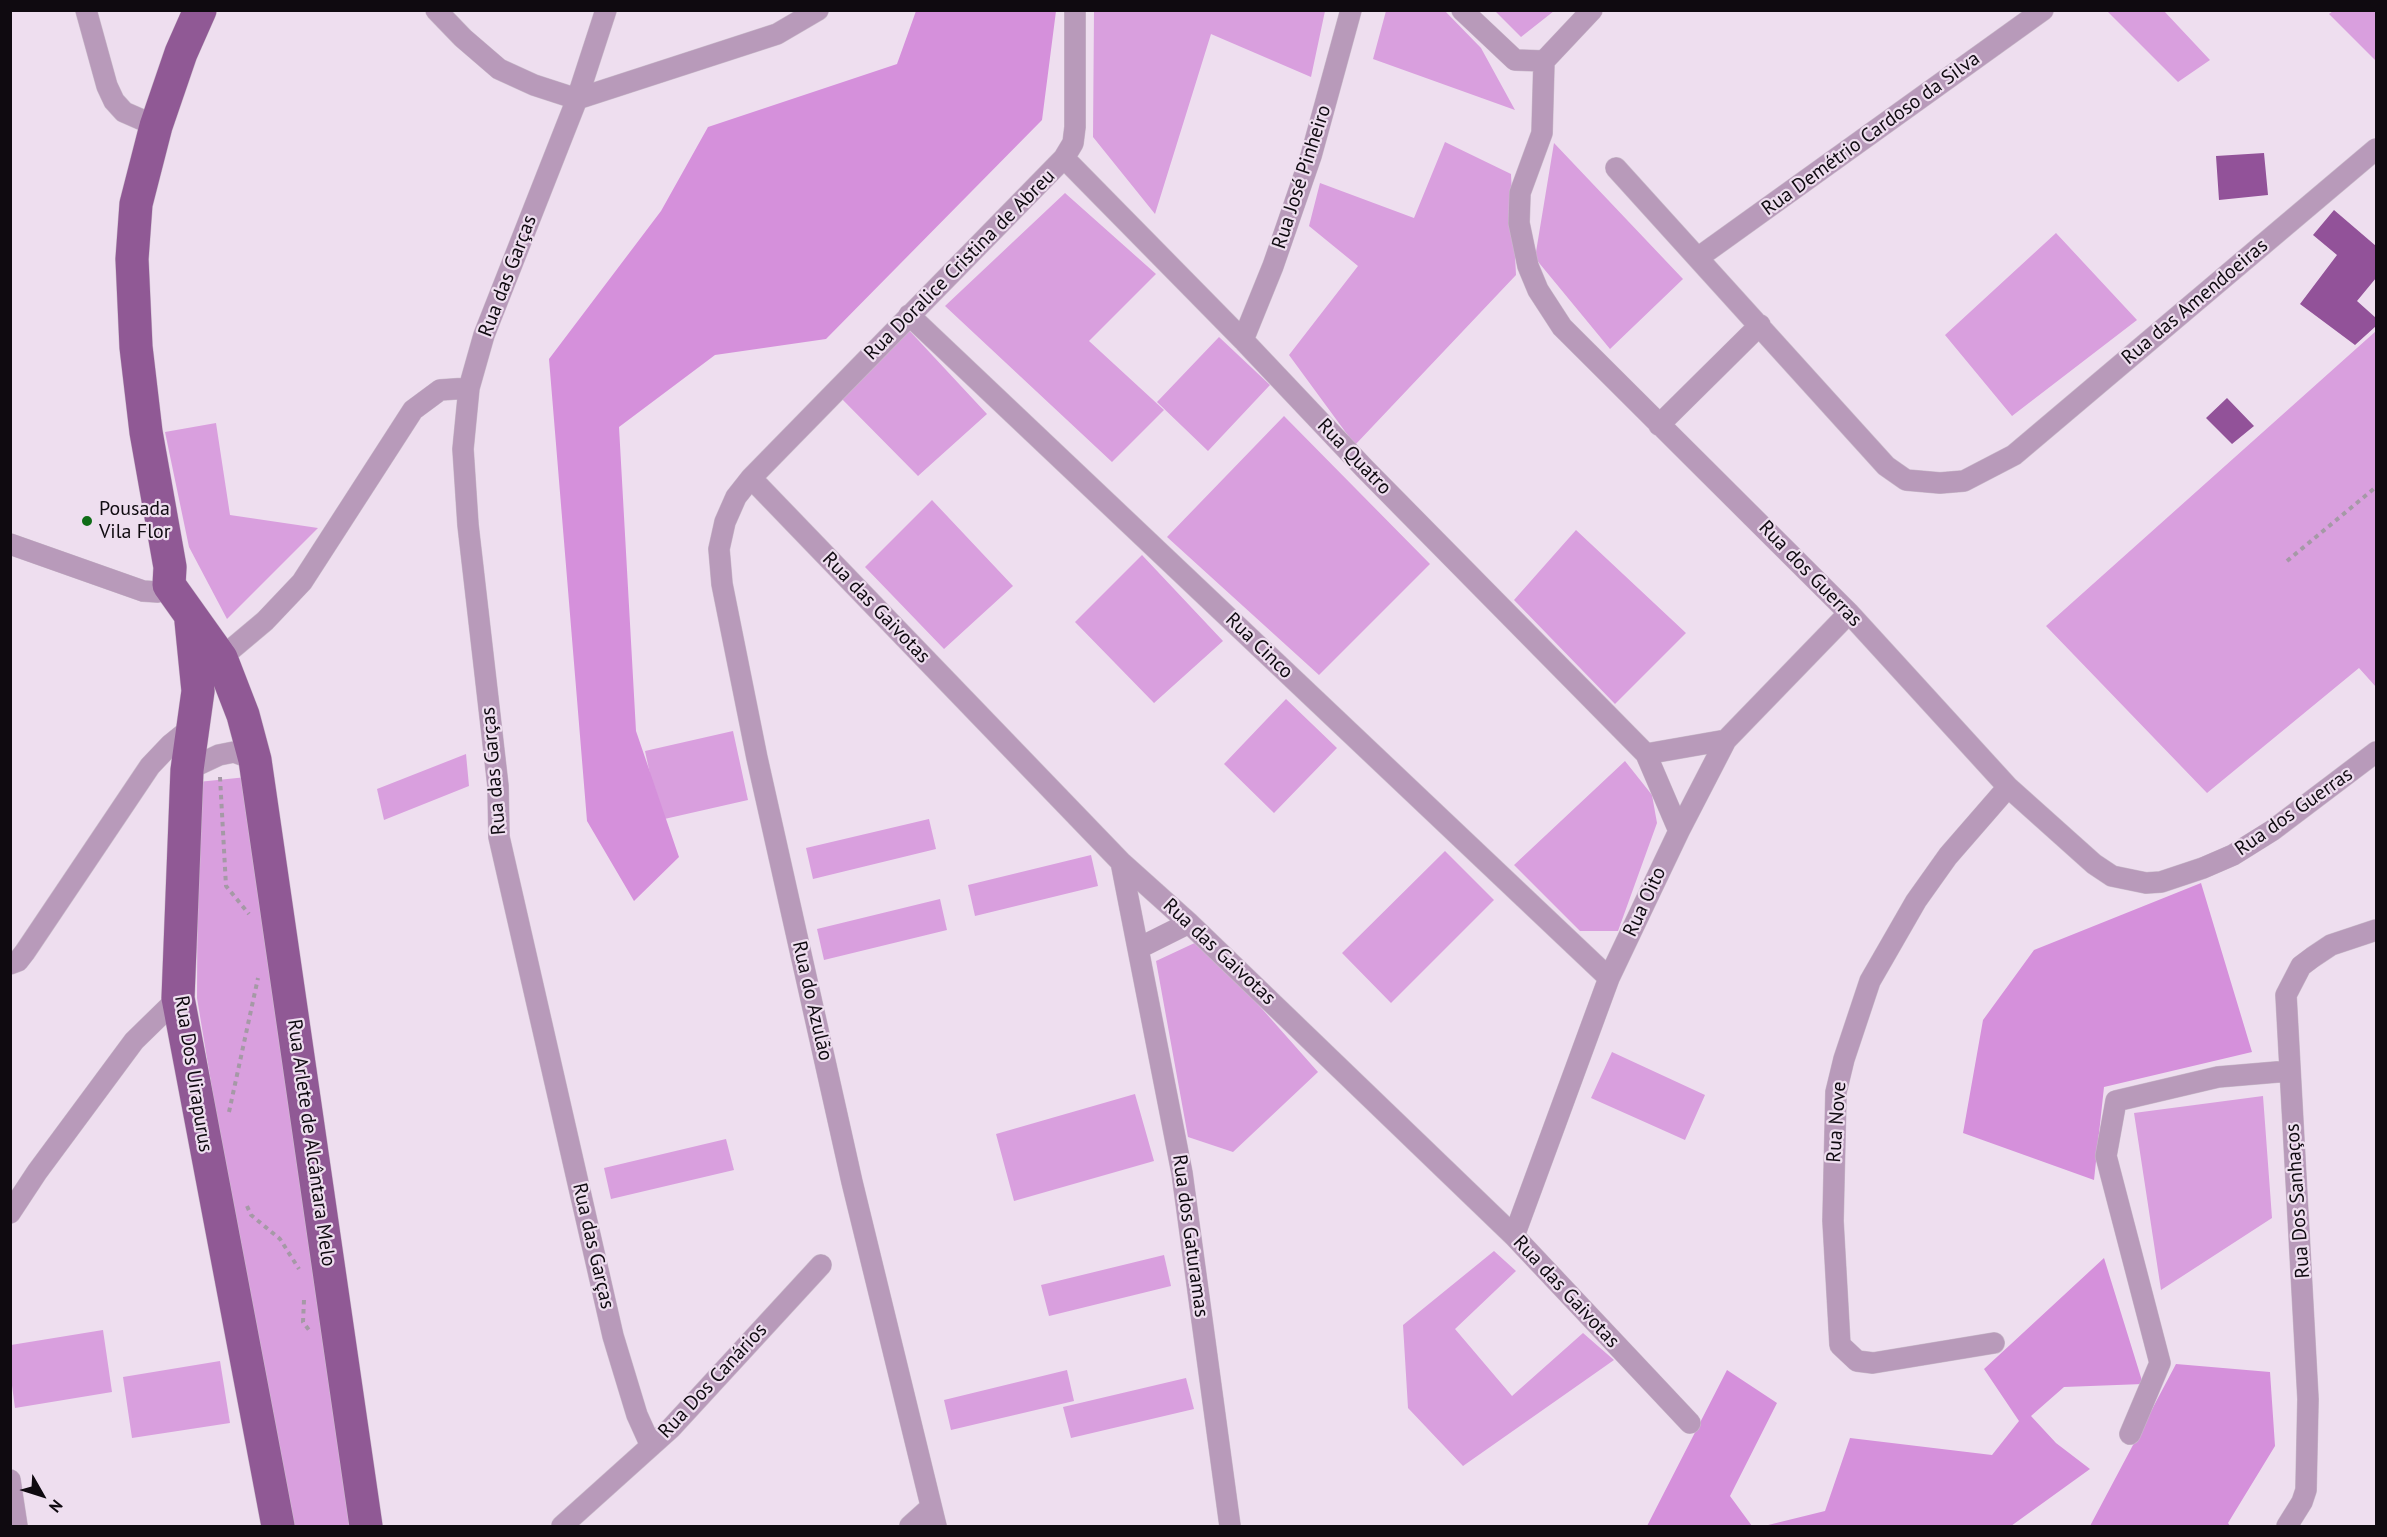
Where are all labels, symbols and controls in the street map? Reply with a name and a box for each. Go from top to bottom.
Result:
street label: Rua Demétrio Cardoso da Silva [1757,47,1985,221]
street label: Rua José Pinheiro [1267,102,1337,252]
street label: Rua Doralice Cristina de Abreu [860,165,1060,365]
street label: Rua das Garças [474,212,542,340]
street label: Rua das Amendoeiras [2117,234,2273,370]
street label: Rua Quatro [1312,414,1396,500]
place label: Pousada Vila Flor [99,497,171,544]
marker: Pousada Vila Flor [80,514,94,528]
street label: Rua dos Guerras [1753,516,1867,632]
street label: Rua das Gaivotas [817,548,935,668]
street label: Rua Cinco [1220,608,1298,684]
street label: Rua das Garças [476,706,512,836]
street label: Rua dos Guerras [2231,763,2357,861]
street label: Rua Oito [1618,863,1672,941]
street label: Rua das Gaivotas [1158,894,1280,1010]
street label: Rua do Azulão [787,939,837,1063]
street label: Rua Dos Uirapurus [169,994,217,1154]
street label: Rua Arlete de Alcântara Melo [282,1018,340,1268]
street label: Rua Nove [1822,1081,1852,1163]
street label: Rua Dos Sanhaços [2281,1123,2315,1279]
street label: Rua dos Gaturamas [1167,1153,1213,1319]
street label: Rua das Garças [567,1181,619,1311]
street label: Rua das Gaivotas [1508,1231,1624,1353]
street label: Rua Dos Canários [654,1319,772,1443]
north arrow [12,1465,72,1525]
text: N [45,1496,67,1517]

